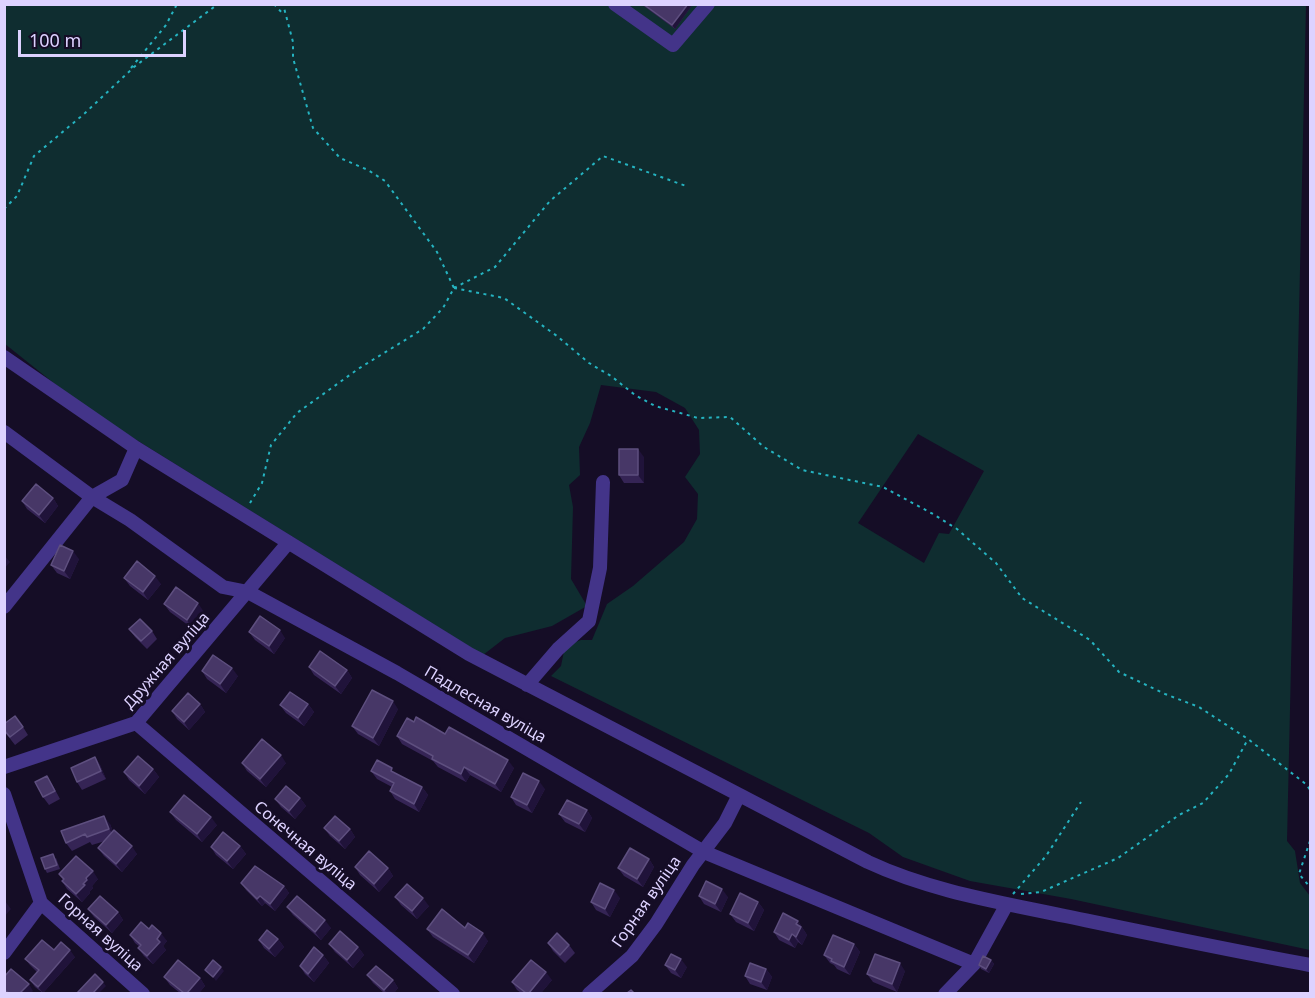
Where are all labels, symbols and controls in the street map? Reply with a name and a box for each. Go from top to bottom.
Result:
scale bar [21,18,189,56]
text: 100 m [29,28,81,52]
street label: Дружная вуліца [120,609,214,713]
street label: Падлесная вуліца [421,662,549,748]
street label: Сонечная вуліца [250,797,360,895]
street label: Горная вуліца [608,853,686,951]
street label: Горная вуліца [54,890,146,976]

